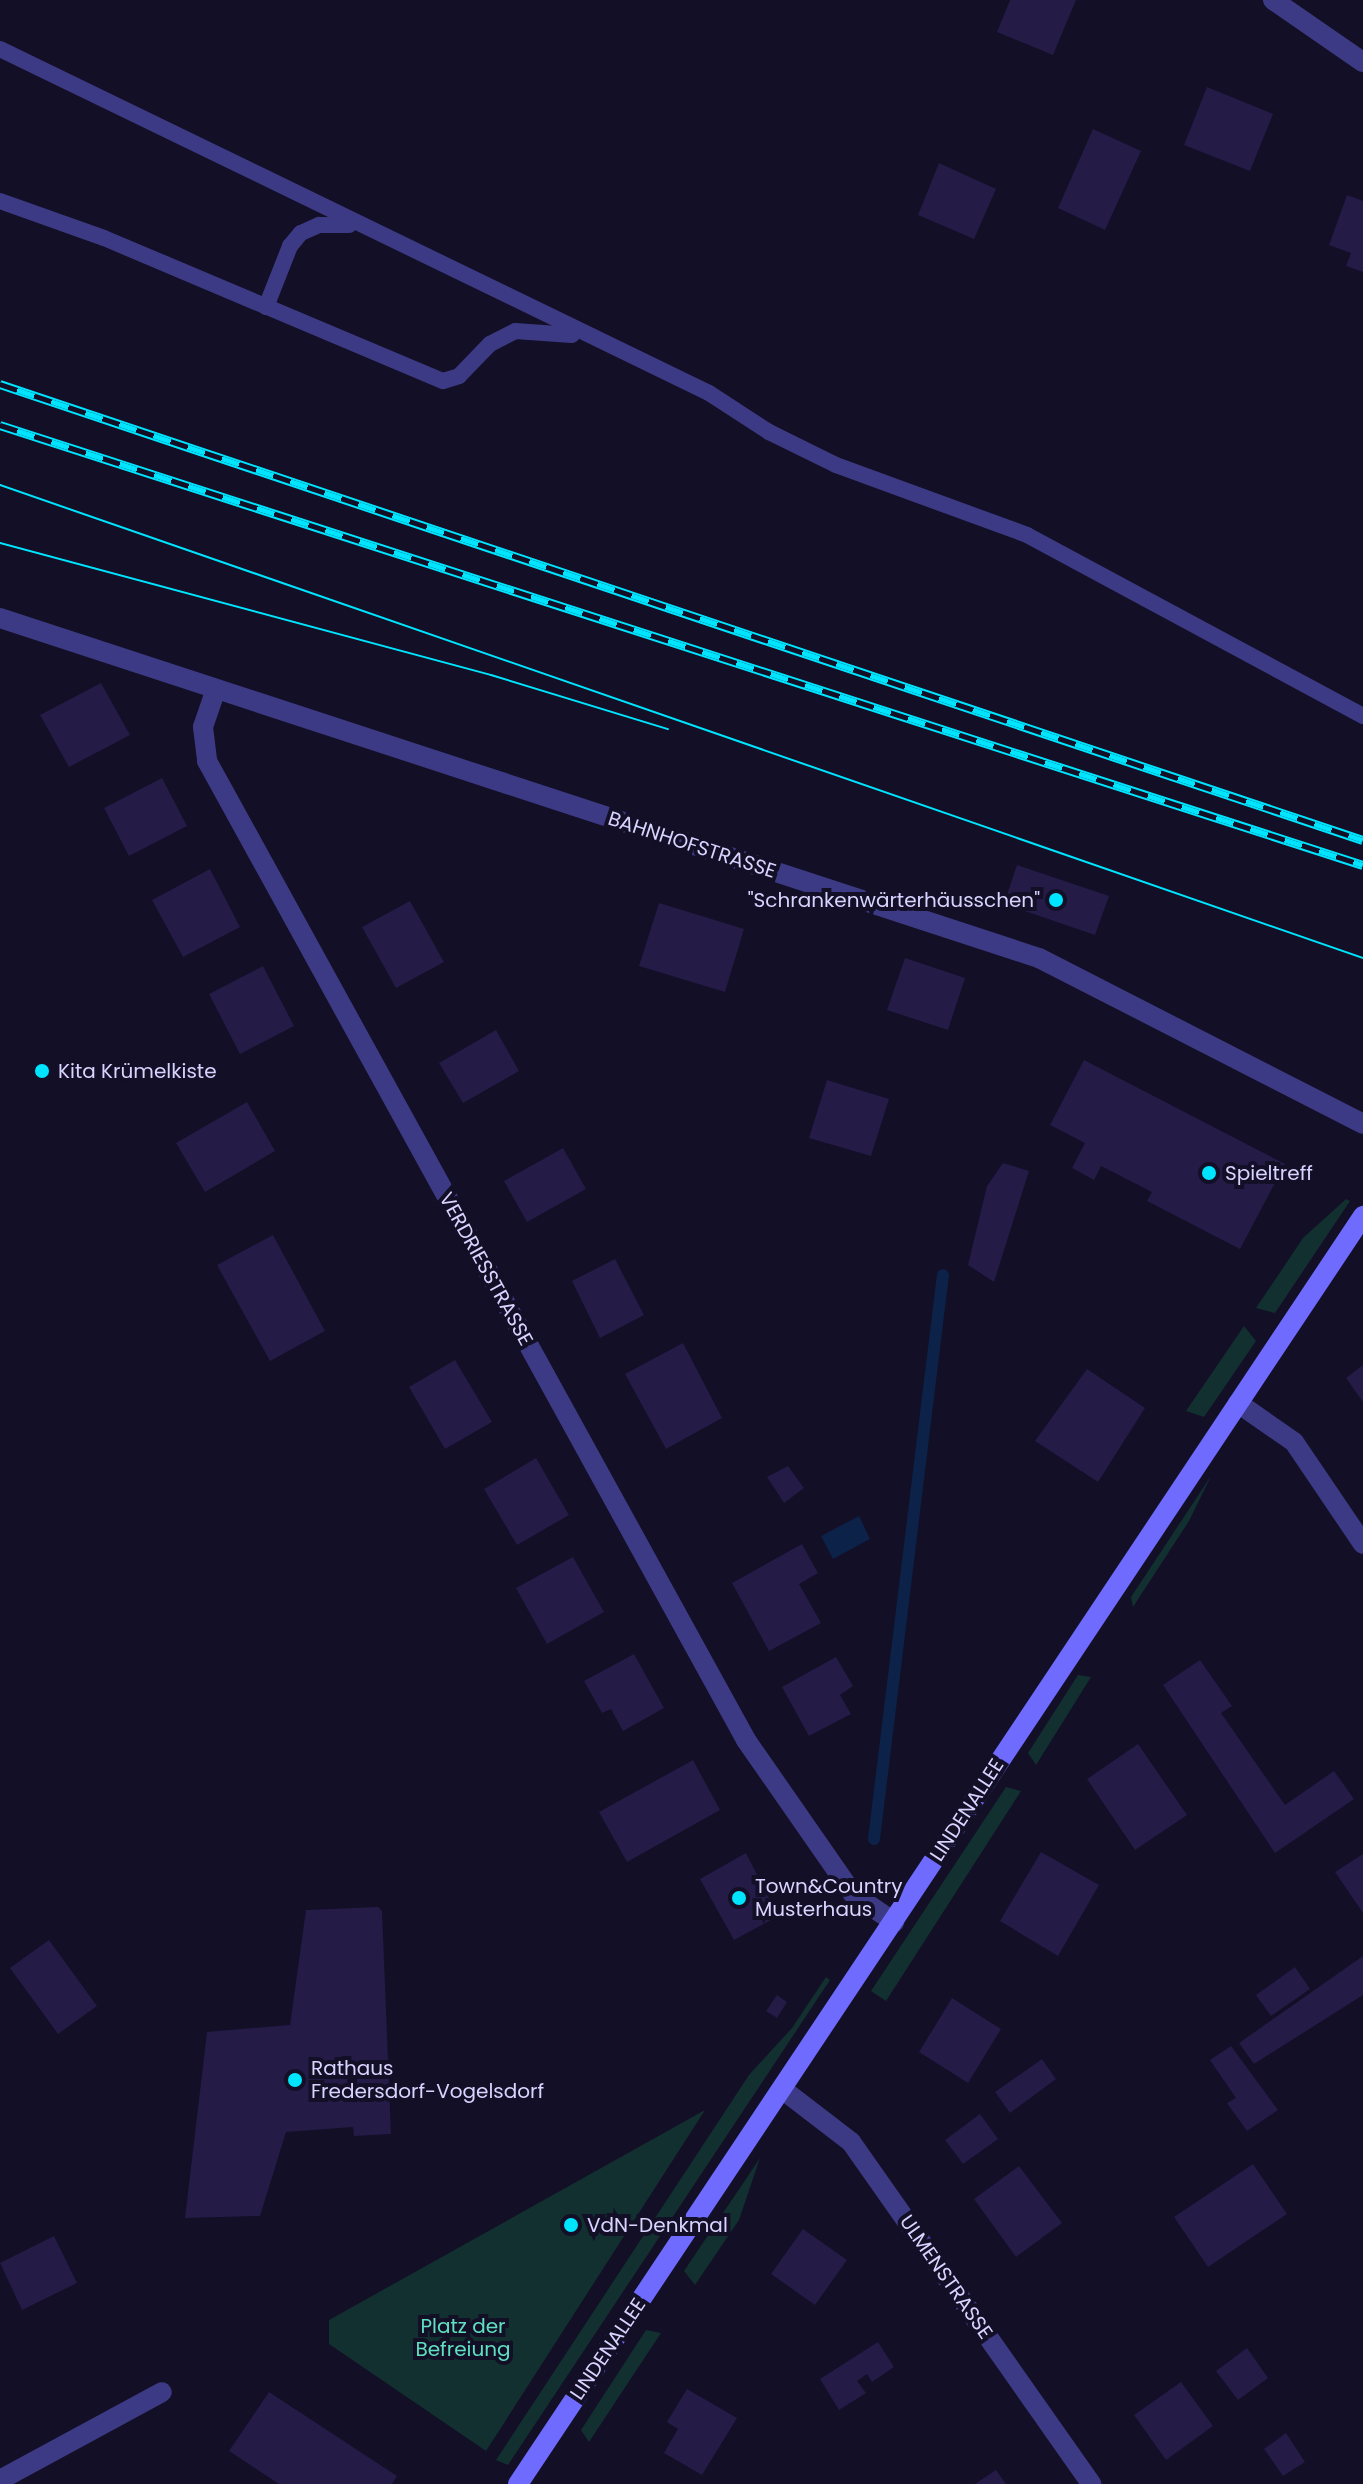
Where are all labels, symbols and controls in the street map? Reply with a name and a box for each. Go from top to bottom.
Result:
street label: BAHNHOFSTRASSE [605,807,779,883]
place label: "Schrankenwärterhäusschen" [748,888,1040,912]
marker: "Schrankenwärterhäusschen" [1047,891,1065,909]
place label: Kita Krümelkiste [58,1059,217,1083]
marker: Kita Krümelkiste [33,1062,51,1080]
place label: Spieltreff [1225,1161,1313,1185]
marker: Spieltreff [1200,1164,1218,1182]
street label: VERDRIESSTRASSE [434,1188,538,1350]
street label: LINDENALLEE [925,1754,1009,1866]
place label: Town&Country Musterhaus [755,1874,902,1921]
marker: Town&Country Musterhaus [730,1889,748,1907]
place label: Rathaus Fredersdorf-Vogelsdorf [311,2056,544,2103]
marker: Rathaus Fredersdorf-Vogelsdorf [286,2071,304,2089]
street label: ULMENSTRASSE [894,2210,998,2344]
place label: VdN-Denkmal [587,2213,728,2237]
marker: VdN-Denkmal [562,2216,580,2234]
street label: LINDENALLEE [565,2294,651,2404]
park label: Platz der Befreiung [415,2314,511,2361]

